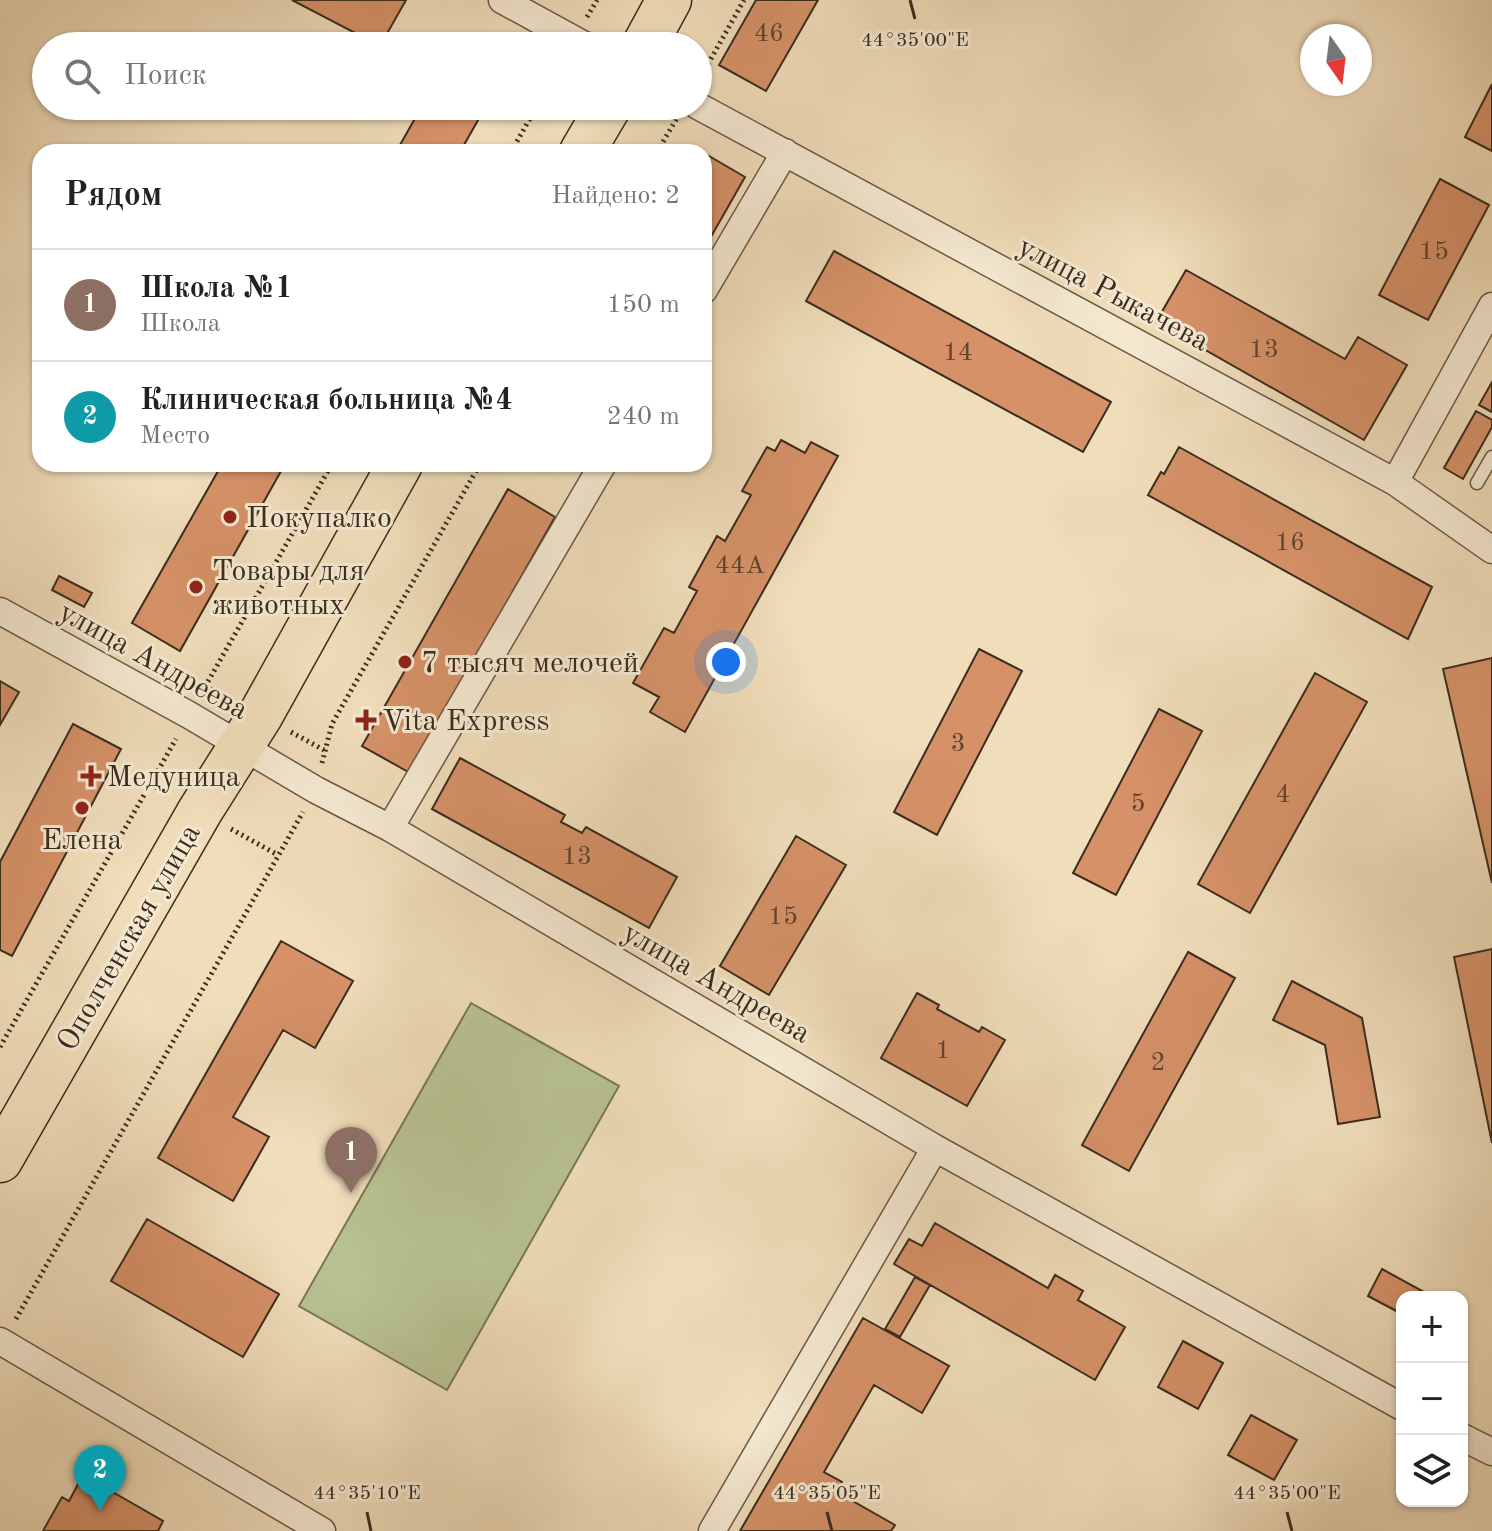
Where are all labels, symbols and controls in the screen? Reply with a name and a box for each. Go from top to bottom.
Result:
house number: 46 [754,21,784,47]
north arrow [1300,24,1372,96]
text: 44°35'00"E [861,31,969,51]
search box [32,32,712,120]
icon: search [60,54,104,98]
text: Поиск [124,61,207,91]
text: Рядом [64,179,163,213]
text: Найдено: 2 [551,183,680,209]
street label: улица Рыкачева [1013,232,1214,358]
house number: 15 [1419,239,1449,265]
text: Школа №1 [140,274,293,304]
text: 1 [82,292,98,318]
text: 150 m [607,292,680,318]
text: Школа [140,311,221,337]
house number: 13 [1249,337,1279,363]
house number: 14 [943,340,973,366]
text: Клиническая больница №4 [140,386,513,416]
text: 2 [82,404,98,430]
text: 240 m [607,404,680,430]
text: Место [140,423,210,449]
place label: Покупалко [246,504,392,534]
marker: Покупалко [221,508,239,526]
house number: 16 [1275,530,1305,556]
house number: 44А [715,553,765,579]
place label: Товары для животных [212,557,365,621]
marker: Товары для животных [187,578,205,596]
street label: улица Андреева [53,597,253,726]
your location [706,642,746,682]
place label: 7 тысяч мелочей [421,649,639,679]
marker: 7 тысяч мелочей [396,653,414,671]
place label: Vita Express [382,707,550,737]
marker: Vita Express [357,711,375,729]
house number: 3 [950,731,966,757]
place label: Медуница [107,763,241,793]
marker: Медуница [82,767,100,785]
house number: 4 [1275,782,1291,808]
house number: 5 [1130,791,1146,817]
marker: Елена [73,799,91,817]
street label: Ополченская улица [53,819,207,1057]
place label: Елена [42,826,123,856]
house number: 13 [562,844,592,870]
house number: 15 [768,904,798,930]
street label: улица Андреева [617,918,815,1050]
house number: 1 [935,1038,951,1064]
house number: 2 [1150,1050,1166,1076]
pin: 1 [325,1127,377,1193]
map controls [1396,1291,1468,1507]
button: + [1396,1291,1468,1363]
button: − [1396,1363,1468,1435]
button: layers [1396,1435,1468,1507]
pin: 2 [74,1445,126,1511]
text: 44°35'10"E [313,1484,421,1504]
text: 44°35'05"E [773,1484,881,1504]
text: 44°35'00"E [1233,1484,1341,1504]

